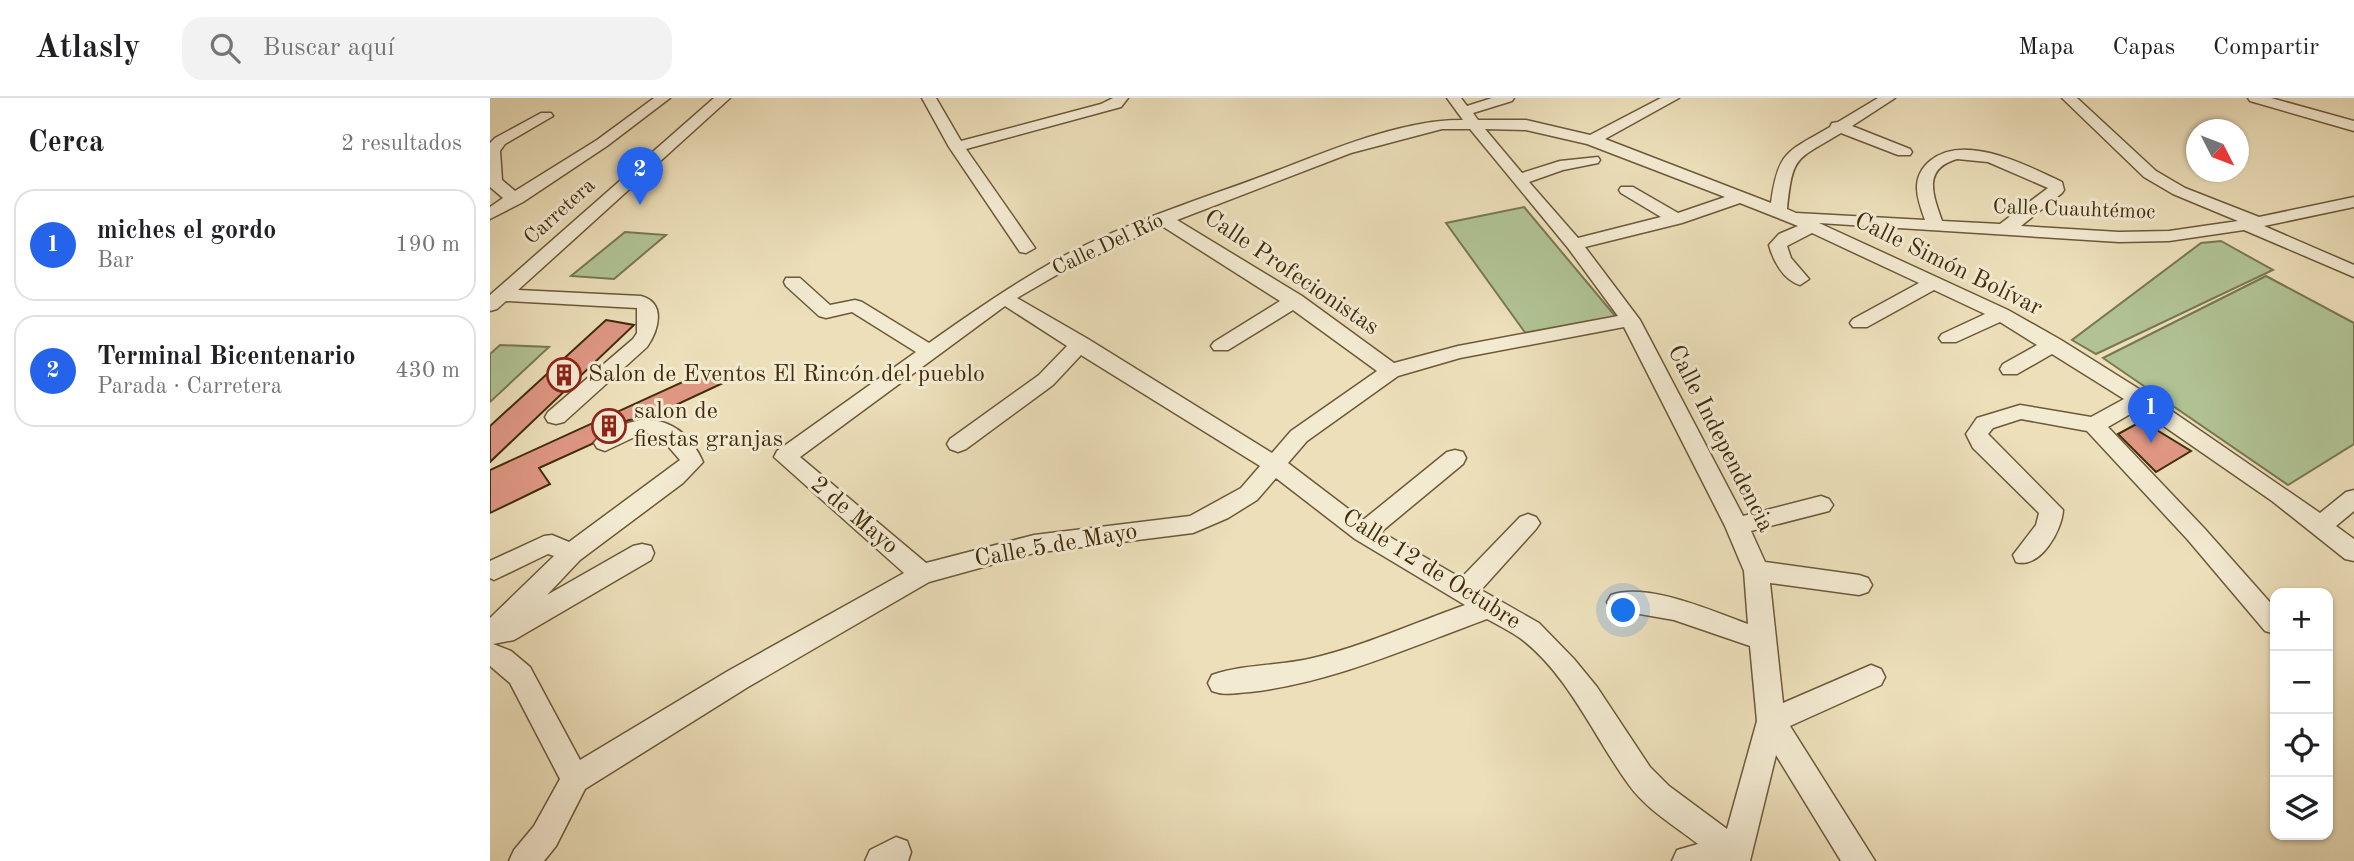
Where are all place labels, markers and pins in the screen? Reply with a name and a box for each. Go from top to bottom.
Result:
pin: 2 [617,147,663,205]
building icon: Salon de Eventos El Rincón del pueblo [545,356,583,394]
place label: Salon de Eventos El Rincón del pueblo [588,363,985,387]
pin: 1 [2128,385,2174,443]
place label: salon de fiestas granjas [634,400,783,452]
building icon: salon de fiestas granjas [590,407,628,445]

